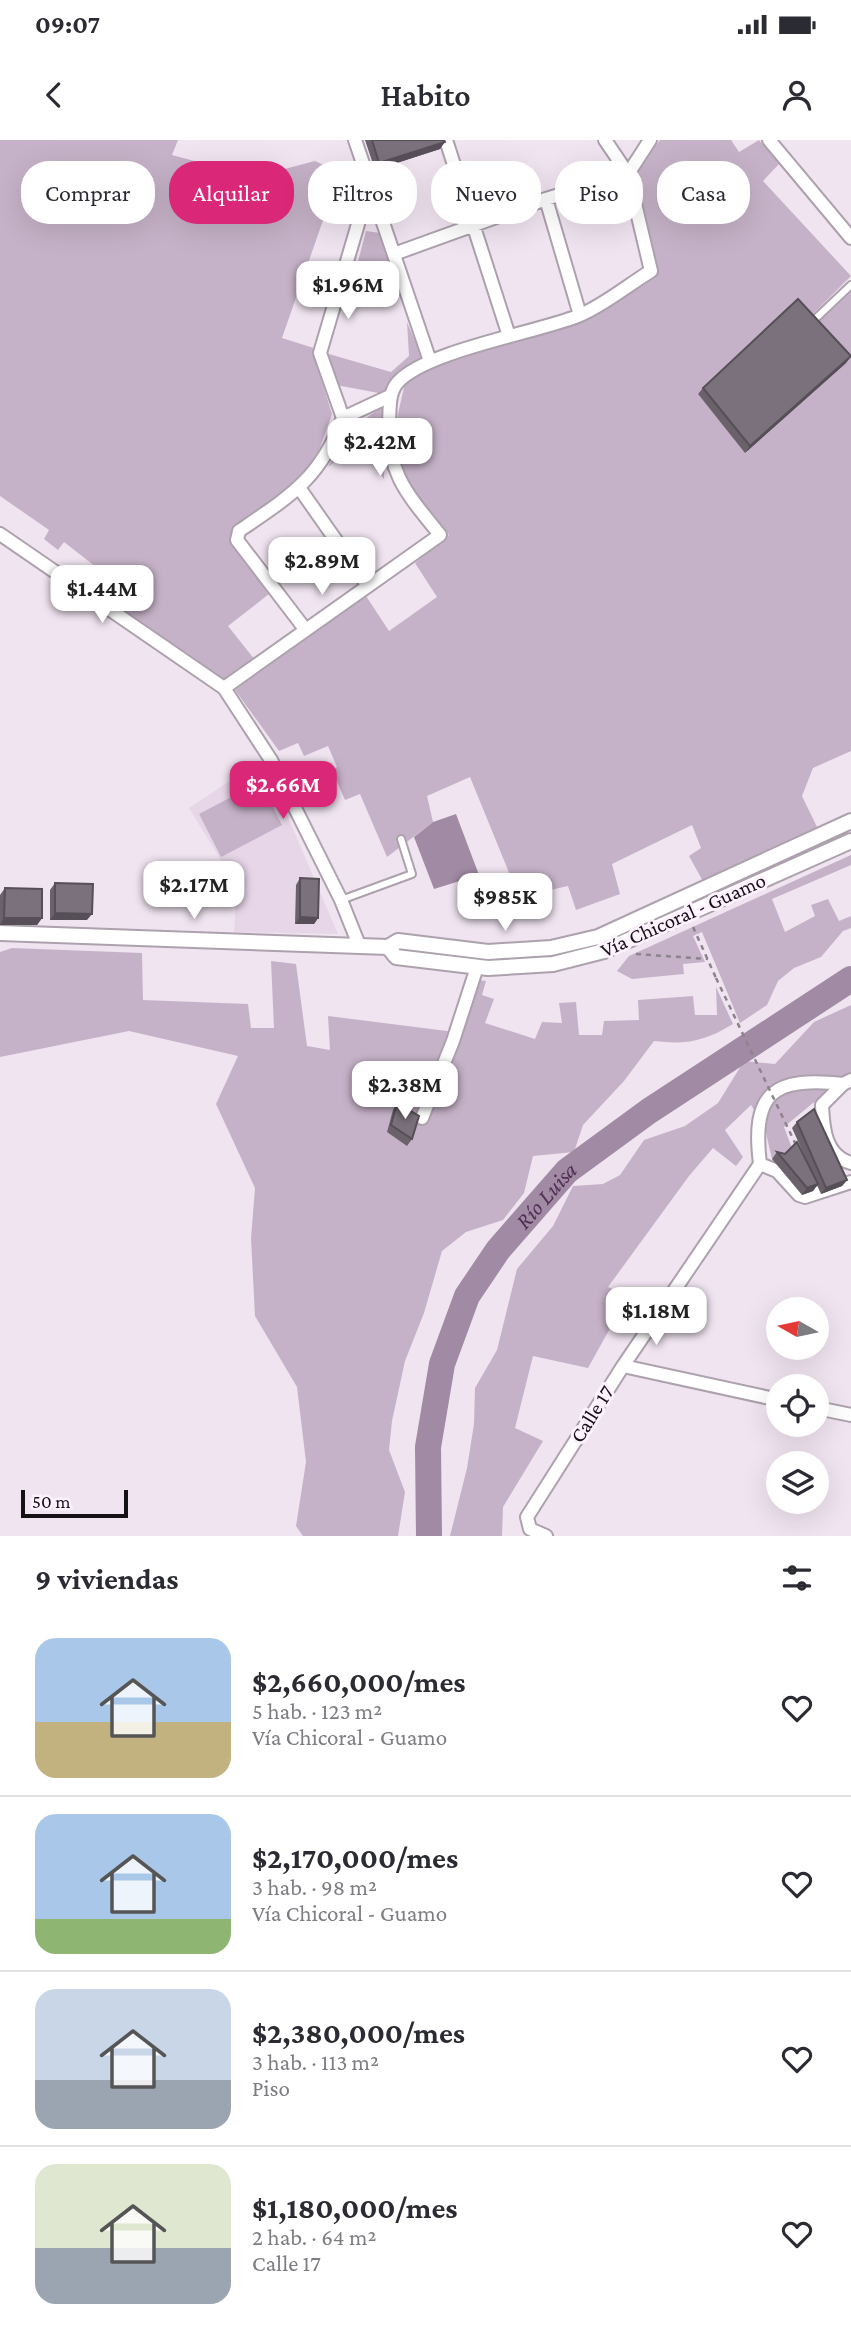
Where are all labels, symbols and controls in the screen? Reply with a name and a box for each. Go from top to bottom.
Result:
text: 09:07 [35,10,100,39]
icon: back [35,76,73,114]
icon: person [778,76,816,114]
text: Habito [380,77,471,113]
chip: Comprar [21,161,155,224]
chip: Alquilar [169,161,294,224]
chip: Filtros [308,161,417,224]
chip: Nuevo [431,161,541,224]
chip: Piso [555,161,643,224]
chip: Casa [657,161,750,224]
pin: $1.96M [291,262,405,321]
text: $1.96M [312,271,384,297]
pin: $2.42M [323,418,437,478]
text: $2.42M [343,428,417,454]
pin: $2.89M [265,538,379,597]
text: $2.89M [284,547,360,573]
pin: $1.44M [45,566,159,625]
text: $1.44M [67,575,137,601]
pin: $2.66M [226,762,340,821]
text: $2.66M [246,771,320,797]
pin: $2.17M [137,862,251,921]
street label: Vía Chicoral - Guamo [597,868,769,962]
text: $2.17M [159,871,229,897]
pin: $985K [456,874,554,933]
text: $985K [473,883,537,909]
pin: $2.38M [348,1062,462,1121]
text: $2.38M [368,1071,442,1097]
water label: Río Luisa [510,1156,581,1234]
pin: $1.18M [599,1288,713,1347]
text: $1.18M [622,1297,690,1323]
north arrow [766,1297,830,1360]
map controls [766,1297,829,1514]
button: locate [766,1374,829,1437]
street label: Calle 17 [565,1381,619,1447]
button: layers [766,1451,829,1514]
scale bar [21,1487,128,1519]
text: 50 m [32,1491,71,1512]
icon: filters [778,1559,816,1597]
text: 9 viviendas [35,1562,179,1595]
text: $2,660,000/mes [252,1665,466,1698]
icon: home [91,1666,175,1750]
icon: heart [778,1689,816,1727]
text: 5 hab. · 123 m² [252,1698,382,1724]
text: Vía Chicoral - Guamo [252,1724,447,1750]
text: $2,170,000/mes [252,1841,458,1874]
icon: home [91,1842,175,1926]
icon: heart [778,1865,816,1903]
text: 3 hab. · 98 m² [252,1874,377,1900]
text: Vía Chicoral - Guamo [252,1900,447,1926]
text: $2,380,000/mes [252,2016,465,2049]
icon: home [91,2017,175,2101]
icon: heart [778,2040,816,2078]
text: 3 hab. · 113 m² [252,2049,379,2075]
text: Piso [252,2075,290,2101]
text: $1,180,000/mes [252,2191,458,2224]
icon: home [91,2192,175,2276]
icon: heart [778,2215,816,2253]
text: 2 hab. · 64 m² [252,2224,376,2250]
text: Calle 17 [252,2250,321,2276]

